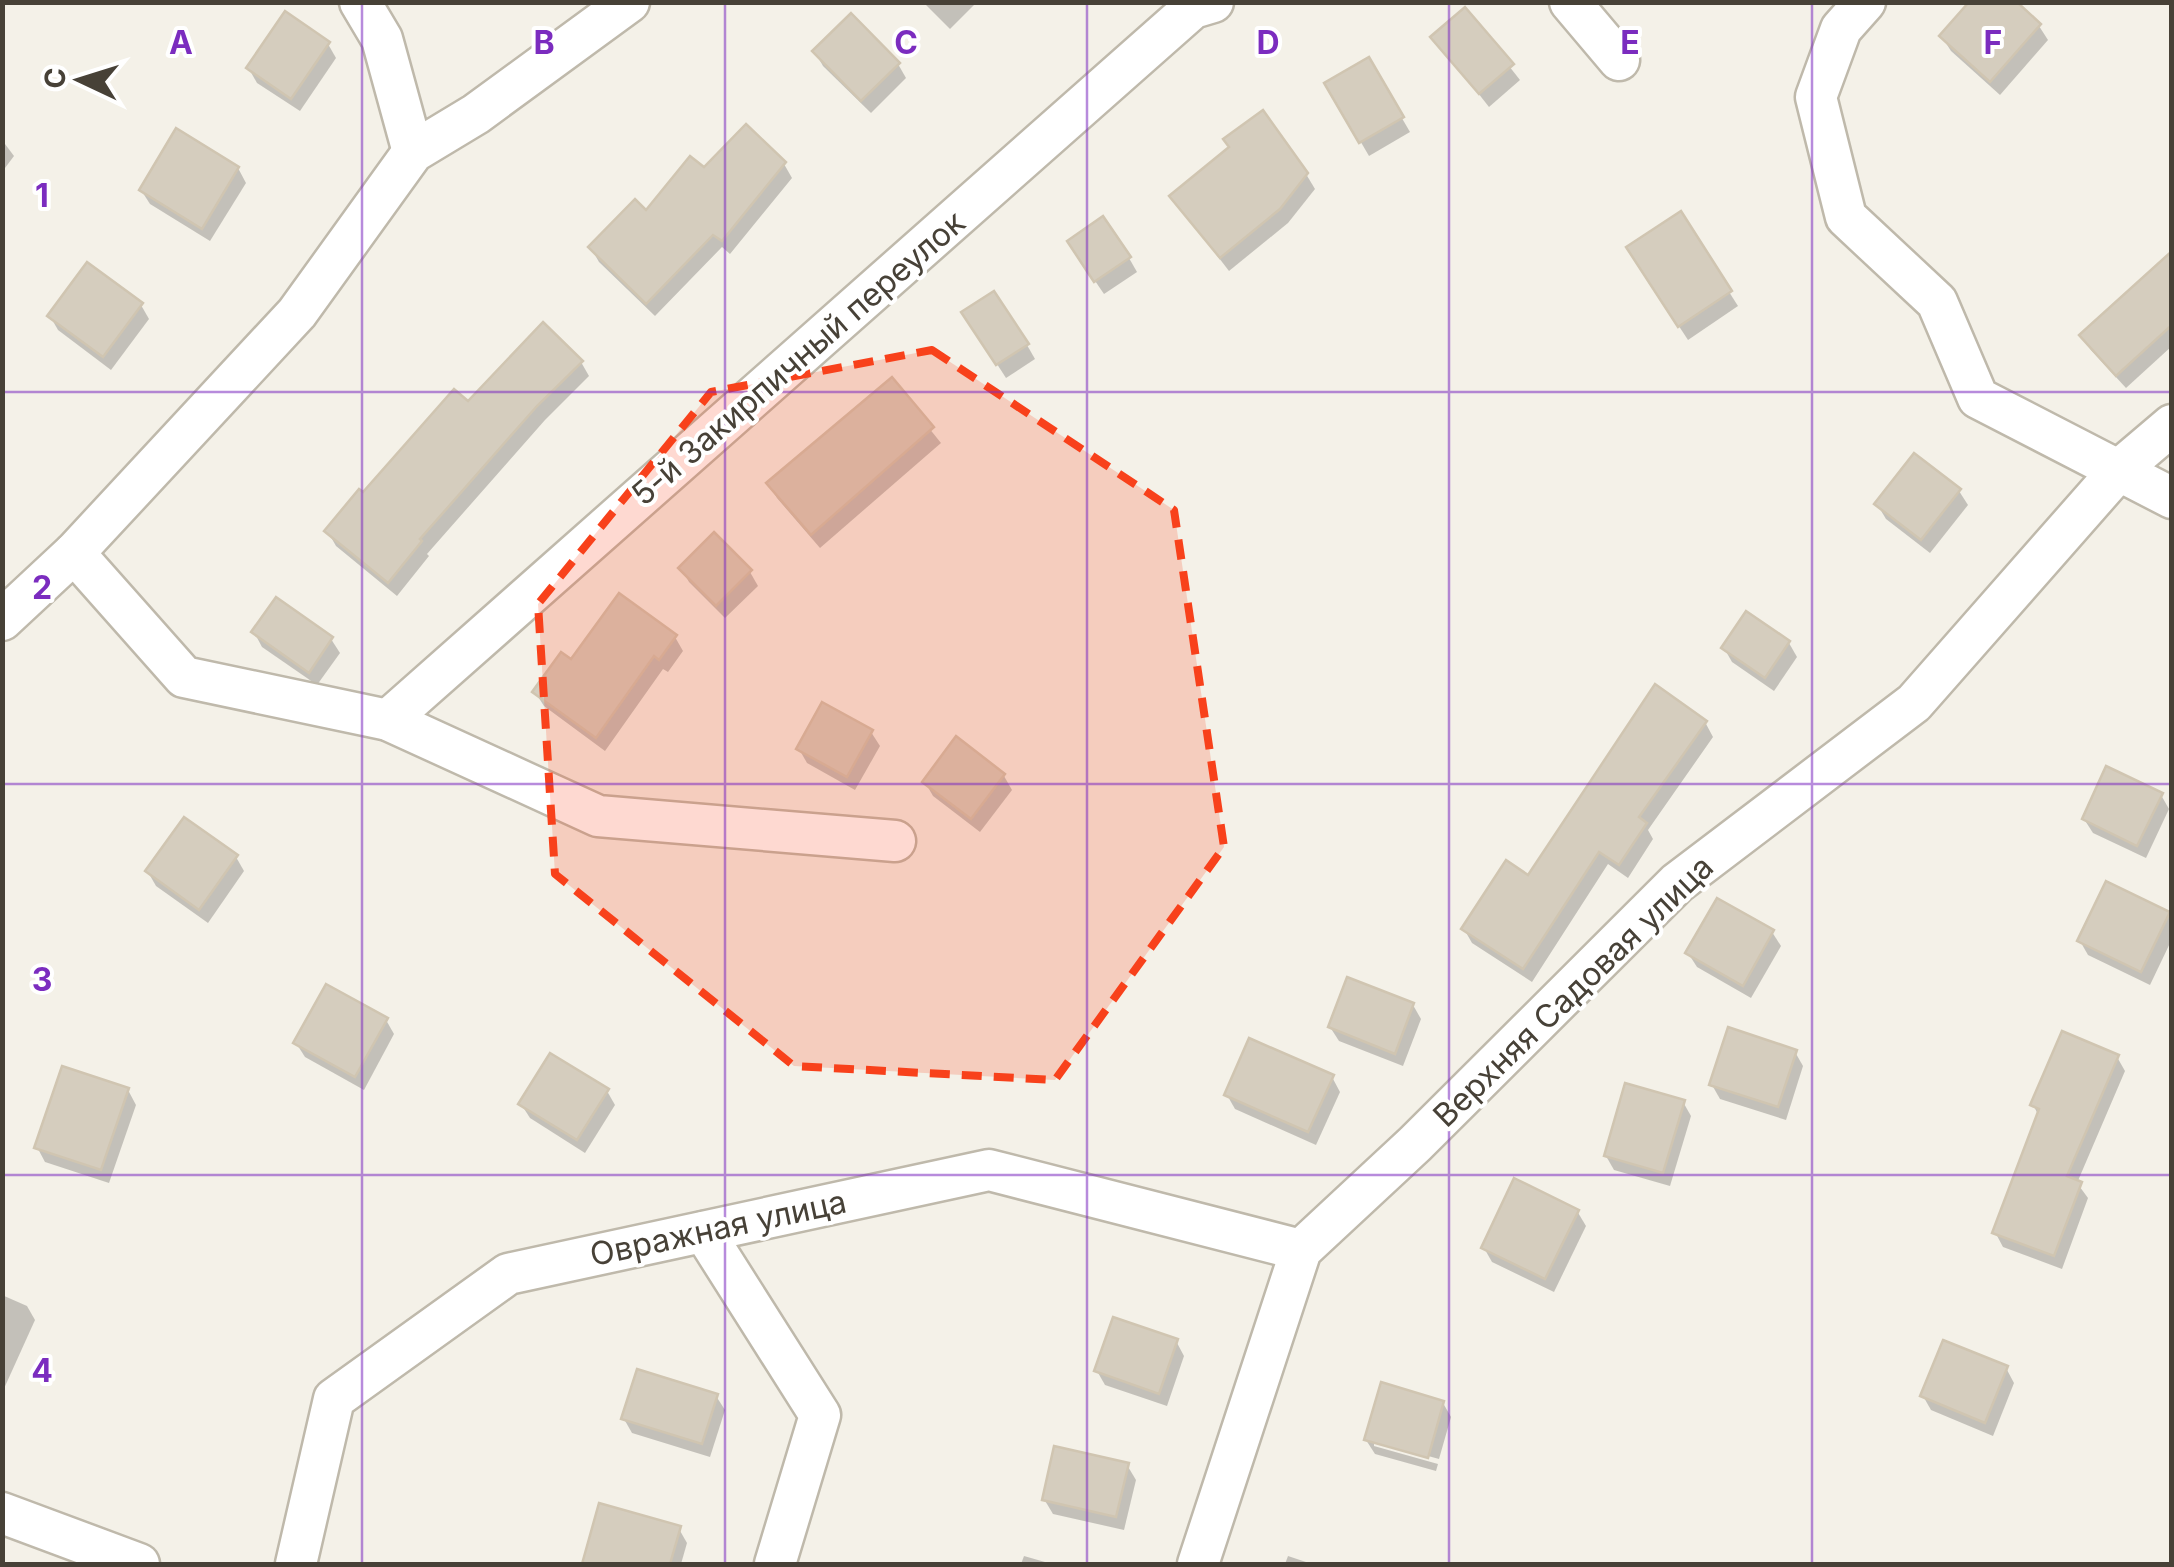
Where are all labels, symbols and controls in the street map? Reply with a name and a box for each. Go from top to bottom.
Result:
text: A [169,23,193,62]
text: B [533,23,555,62]
text: C [894,23,918,62]
text: D [1256,23,1280,62]
text: E [1620,23,1640,62]
text: F [1984,23,2002,62]
north arrow [30,30,130,130]
text: С [37,67,73,90]
text: 1 [35,176,49,215]
street label: 5-й Закирпичный переулок [623,203,973,513]
text: 2 [32,568,52,607]
street label: Верхняя Садовая улица [1425,847,1721,1135]
text: 3 [32,960,52,999]
street label: Овражная улица [586,1182,850,1274]
text: 4 [31,1351,53,1390]

